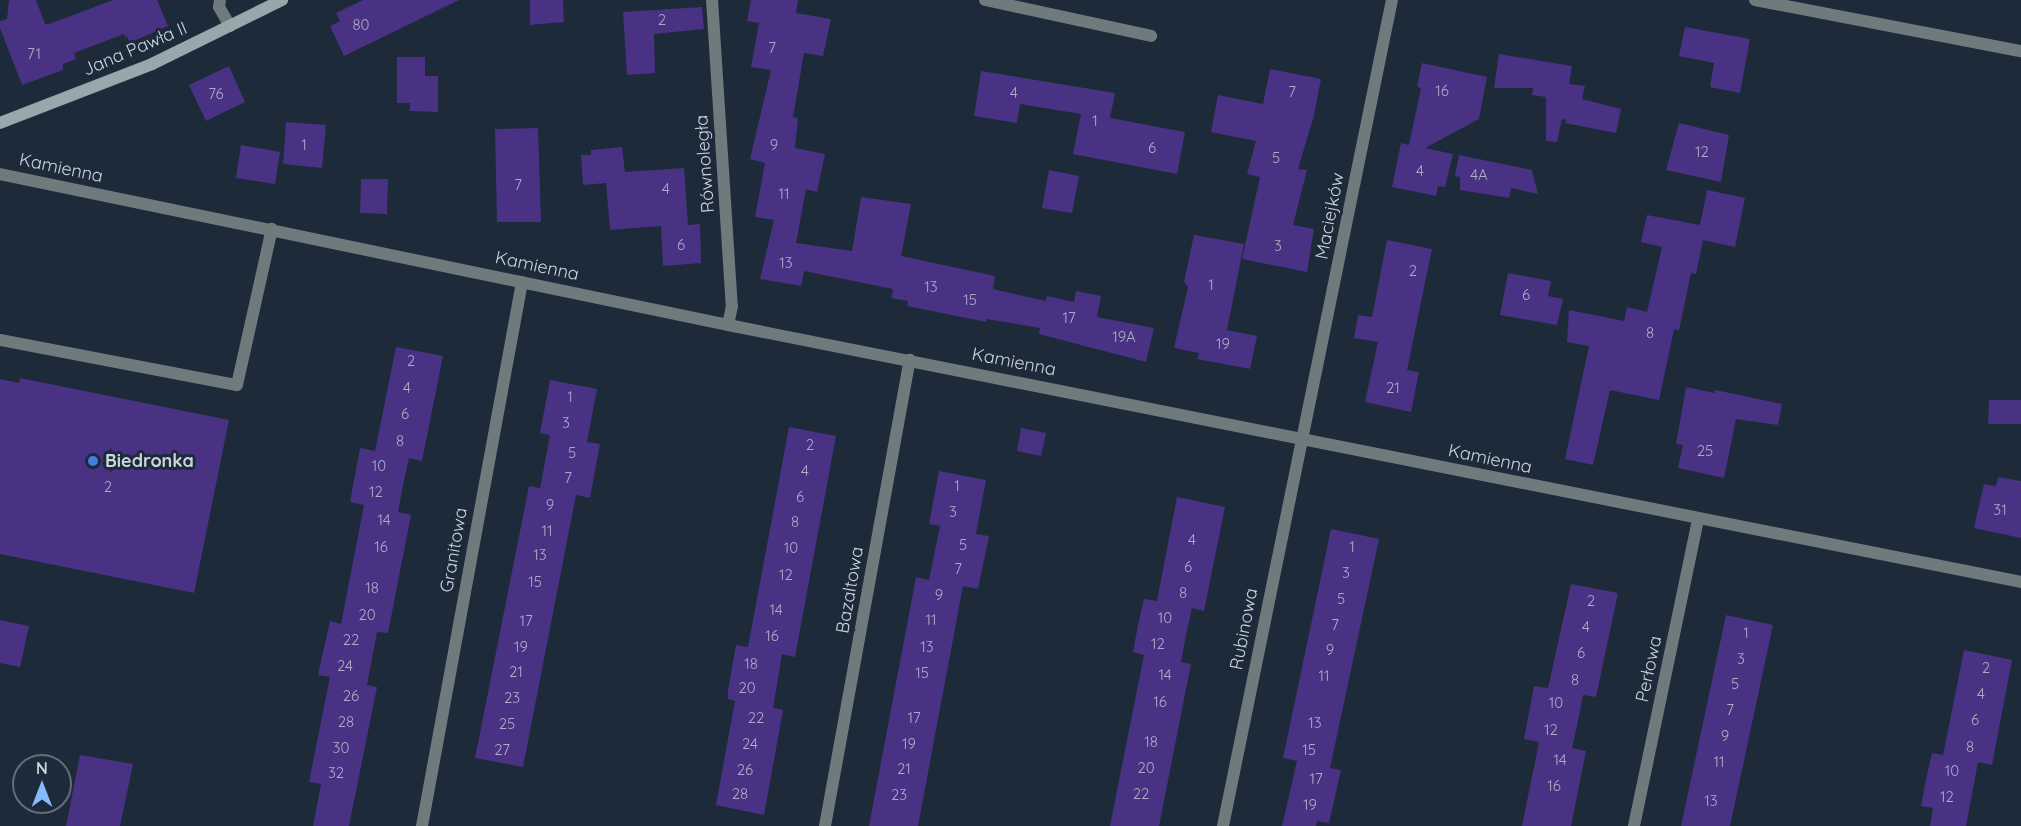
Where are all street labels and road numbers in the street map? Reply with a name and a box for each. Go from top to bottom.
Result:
street label: Jana Pawła II [80,17,190,81]
street label: Równoległa [691,114,719,214]
street label: Kamienna [17,149,105,187]
street label: Maciejków [1311,171,1349,261]
street label: Kamienna [493,247,581,285]
street label: Kamienna [970,343,1058,381]
street label: Kamienna [1446,440,1534,478]
street label: Granitowa [436,506,472,594]
street label: Bazaltowa [832,545,868,635]
street label: Rubinowa [1226,586,1262,672]
street label: Perłowa [1631,634,1667,704]

